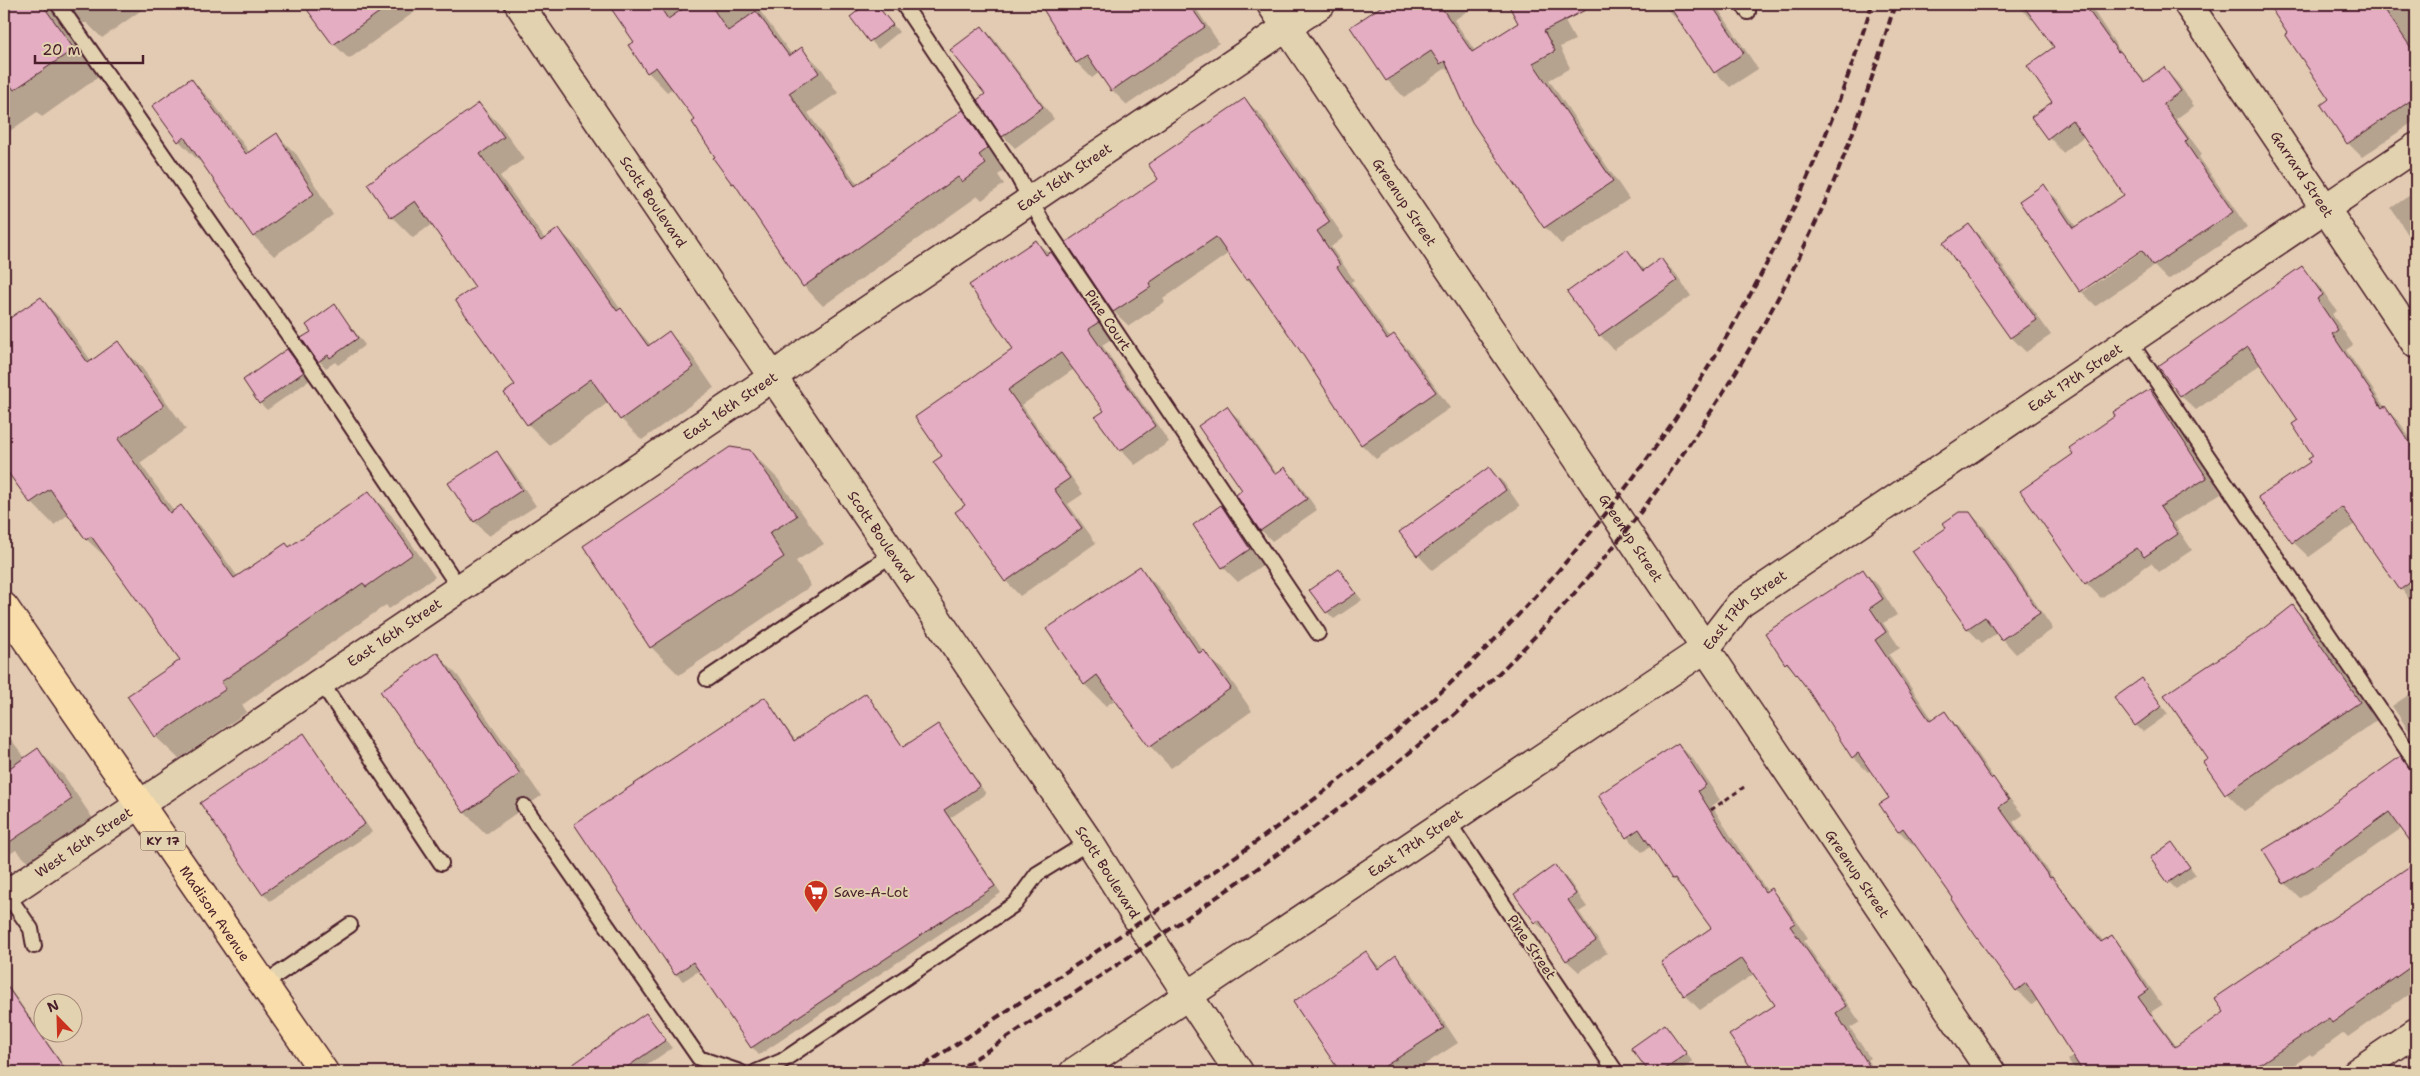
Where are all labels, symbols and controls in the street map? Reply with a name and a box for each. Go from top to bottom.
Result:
scale bar [35,32,142,64]
text: 20 m [42,40,81,60]
street label: Garrard Street [2267,128,2338,221]
street label: East 16th Street [1014,139,1115,216]
street label: Scott Boulevard [616,152,691,251]
street label: Greenup Street [1369,155,1441,250]
street label: Pine Court [1081,286,1135,354]
street label: East 17th Street [2024,339,2126,416]
street label: East 16th Street [679,368,781,444]
street label: Scott Boulevard [844,487,919,586]
street label: Greenup Street [1595,490,1667,585]
street label: East 17th Street [1699,566,1790,654]
street label: East 16th Street [344,594,445,671]
street label: West 16th Street [31,803,136,882]
street label: East 17th Street [1365,805,1466,881]
street label: Scott Boulevard [1071,822,1144,922]
street label: Greenup Street [1821,826,1893,921]
road number: KY 17 [140,831,186,850]
street label: Madison Avenue [176,862,254,965]
supermarket icon: Save-A-Lot [803,879,829,913]
place label: Save-A-Lot [834,883,908,901]
street label: Pine Street [1504,911,1560,983]
north arrow [32,994,82,1044]
text: N [44,996,62,1016]

